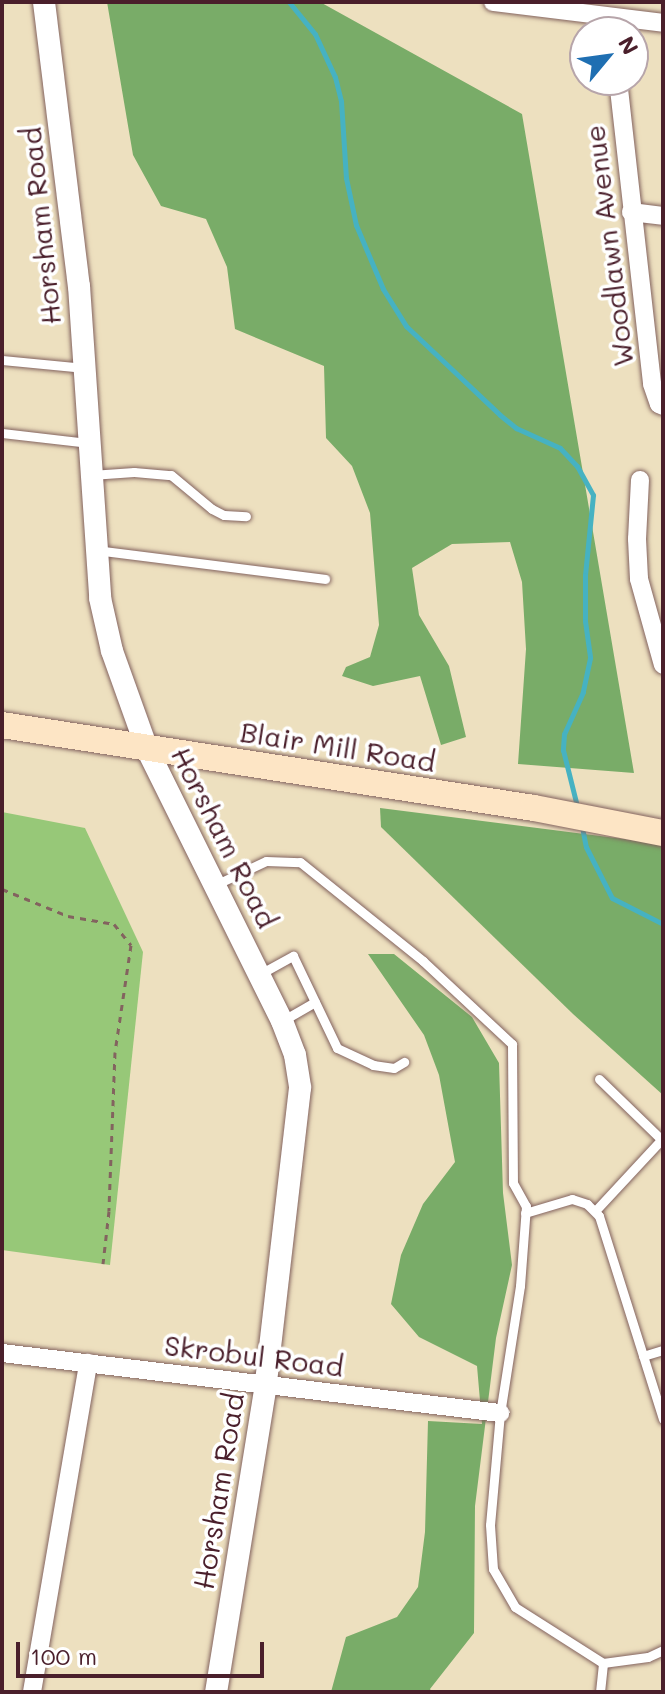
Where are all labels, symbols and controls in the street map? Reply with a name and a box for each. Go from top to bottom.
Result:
north arrow [569,16,649,96]
text: N [612,31,645,59]
street label: Woodlawn Avenue [577,123,639,369]
street label: Horsham Road [13,126,67,326]
street label: Blair Mill Road [238,714,438,778]
street label: Horsham Road [165,741,285,933]
street label: Skrobul Road [163,1327,345,1383]
street label: Horsham Road [186,1390,250,1592]
scale bar [20,1626,268,1676]
text: 100 m [30,1640,97,1671]

